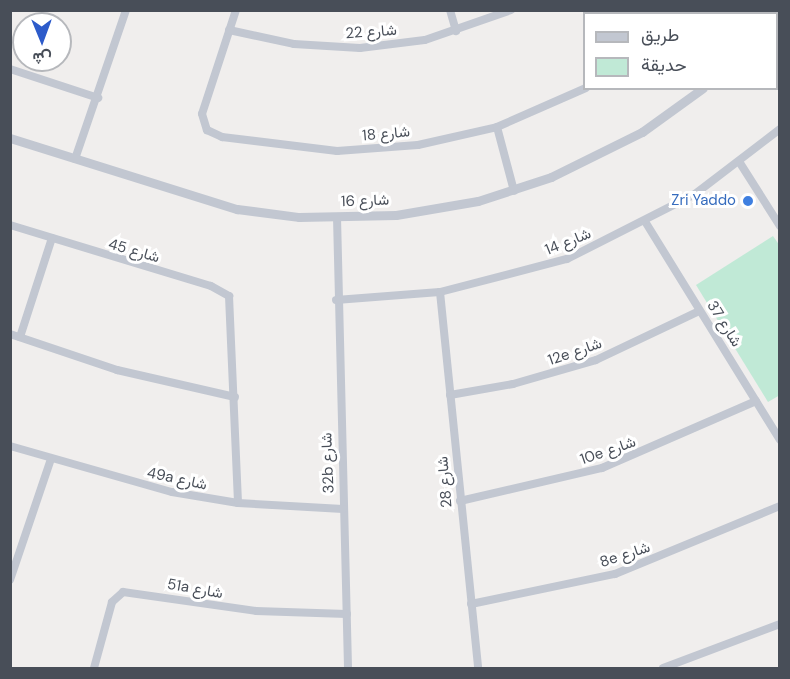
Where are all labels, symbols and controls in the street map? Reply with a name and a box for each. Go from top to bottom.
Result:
north arrow [12,12,72,72]
legend [583,12,778,90]
street label: شارع 22 [345,21,397,43]
text: طريق [641,23,679,47]
text: ش [32,48,52,69]
text: حديقة [641,53,687,77]
street label: شارع 18 [361,123,411,145]
street label: شارع 16 [341,191,389,211]
place label: Zri Yaddo [671,192,736,210]
marker: Zri Yaddo [741,194,755,208]
street label: شارع 14 [542,225,594,259]
street label: شارع 45 [106,235,162,267]
street label: شارع 37 [703,298,745,350]
street label: 12e شارع [546,334,604,370]
street label: 32b شارع [318,432,338,494]
street label: 10e شارع [578,433,638,469]
street label: شارع 28 [434,455,456,509]
street label: 49a شارع [145,464,209,494]
street label: 8e شارع [598,538,652,572]
street label: 51a شارع [166,575,224,603]

